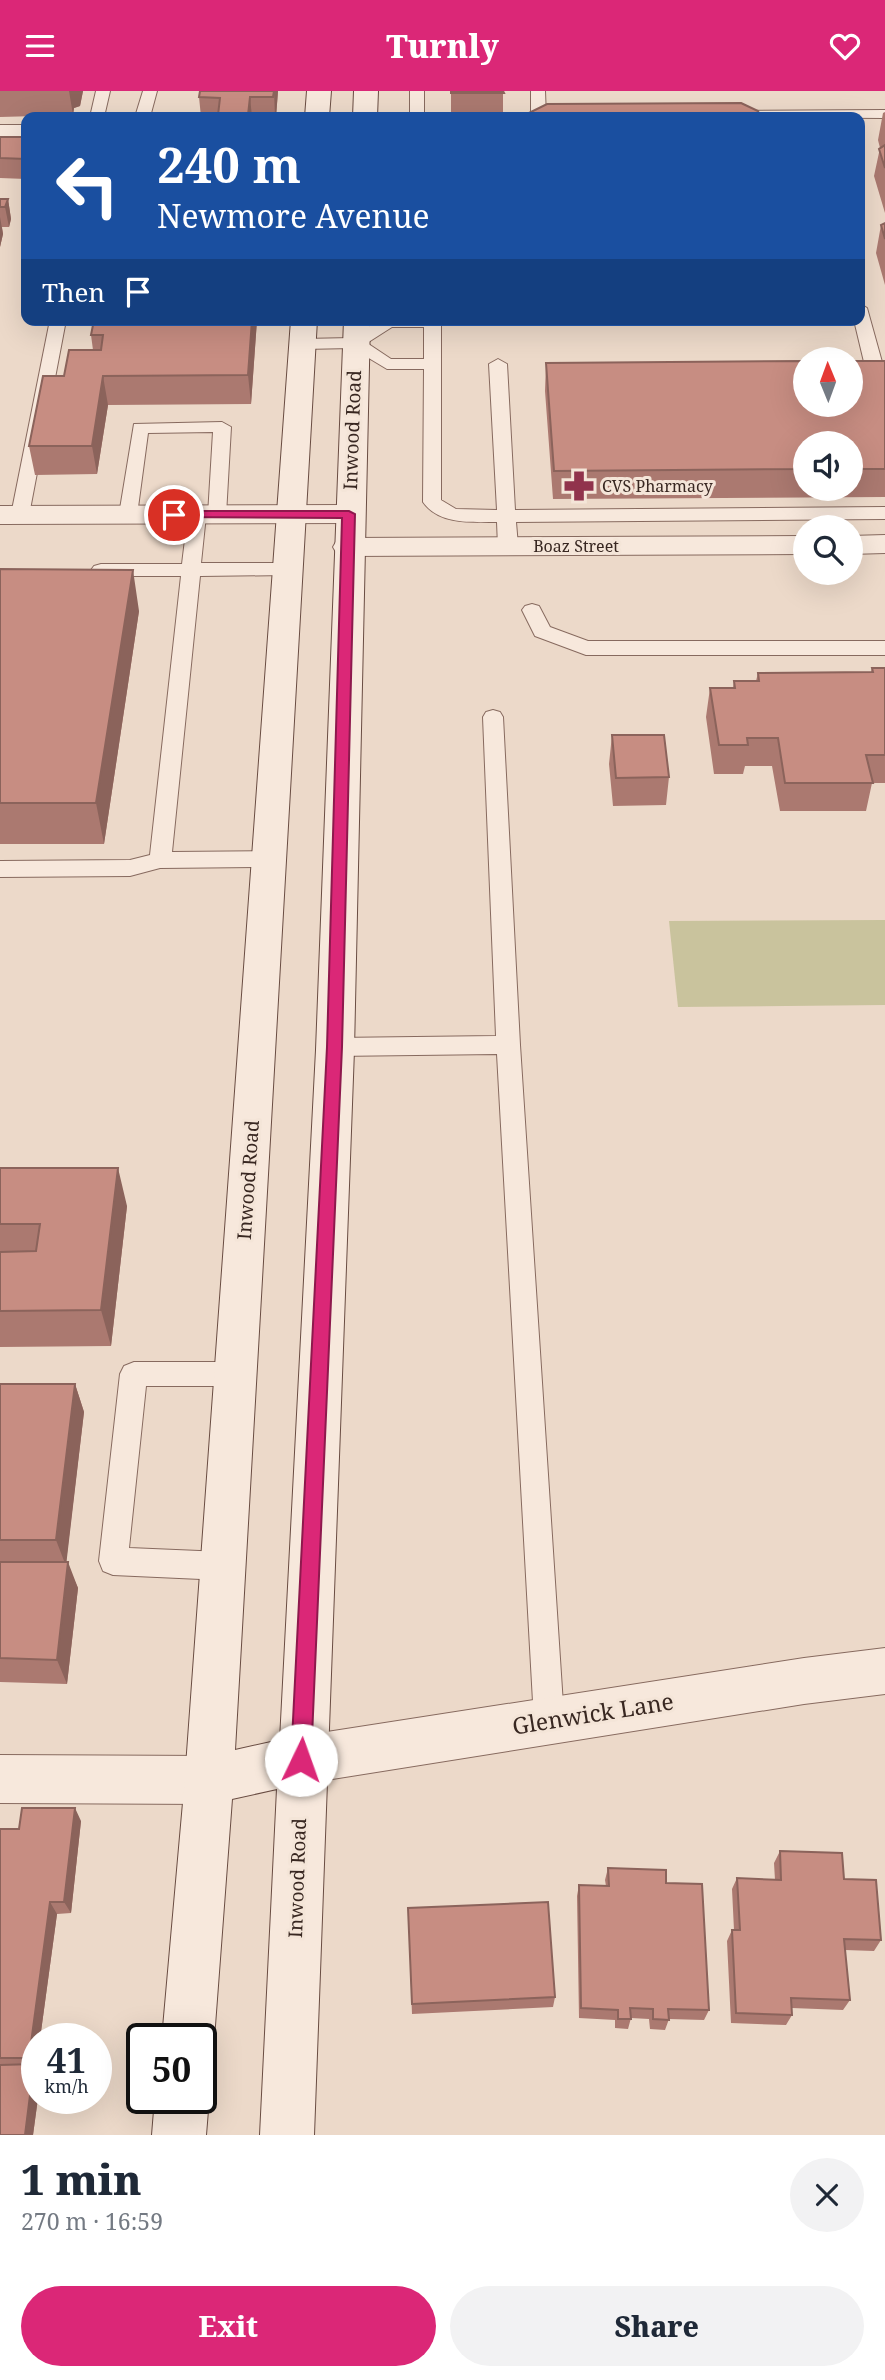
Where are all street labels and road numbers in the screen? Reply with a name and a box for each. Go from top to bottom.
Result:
street label: Inwood Road [337,369,367,490]
street label: Boaz Street [533,535,619,557]
street label: Inwood Road [231,1119,265,1241]
street label: Glenwick Lane [510,1684,676,1742]
street label: Inwood Road [282,1817,312,1938]

